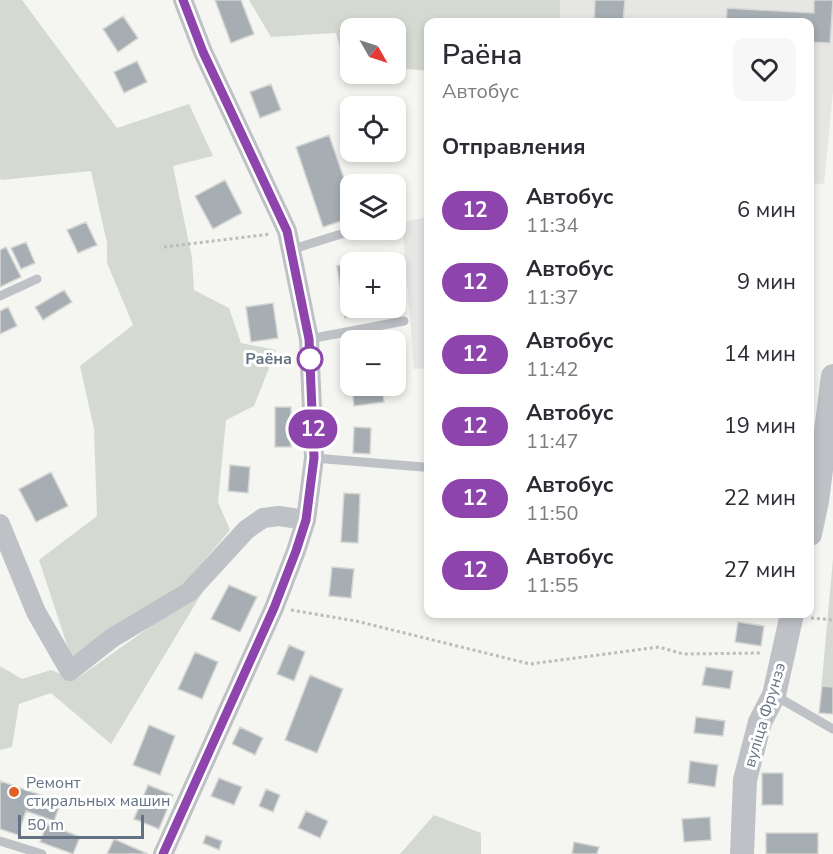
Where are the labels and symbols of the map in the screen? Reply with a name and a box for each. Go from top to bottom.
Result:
north arrow [340,18,406,84]
marker: Раёна [297,346,323,372]
place label: Раёна [245,348,292,370]
line badge: 12 [286,410,340,448]
street label: вуліца Фрунзэ [739,660,791,770]
place label: Ремонт стиральных машин [26,772,170,812]
marker: Ремонт стиральных машин [7,785,21,799]
scale bar [18,812,144,840]

